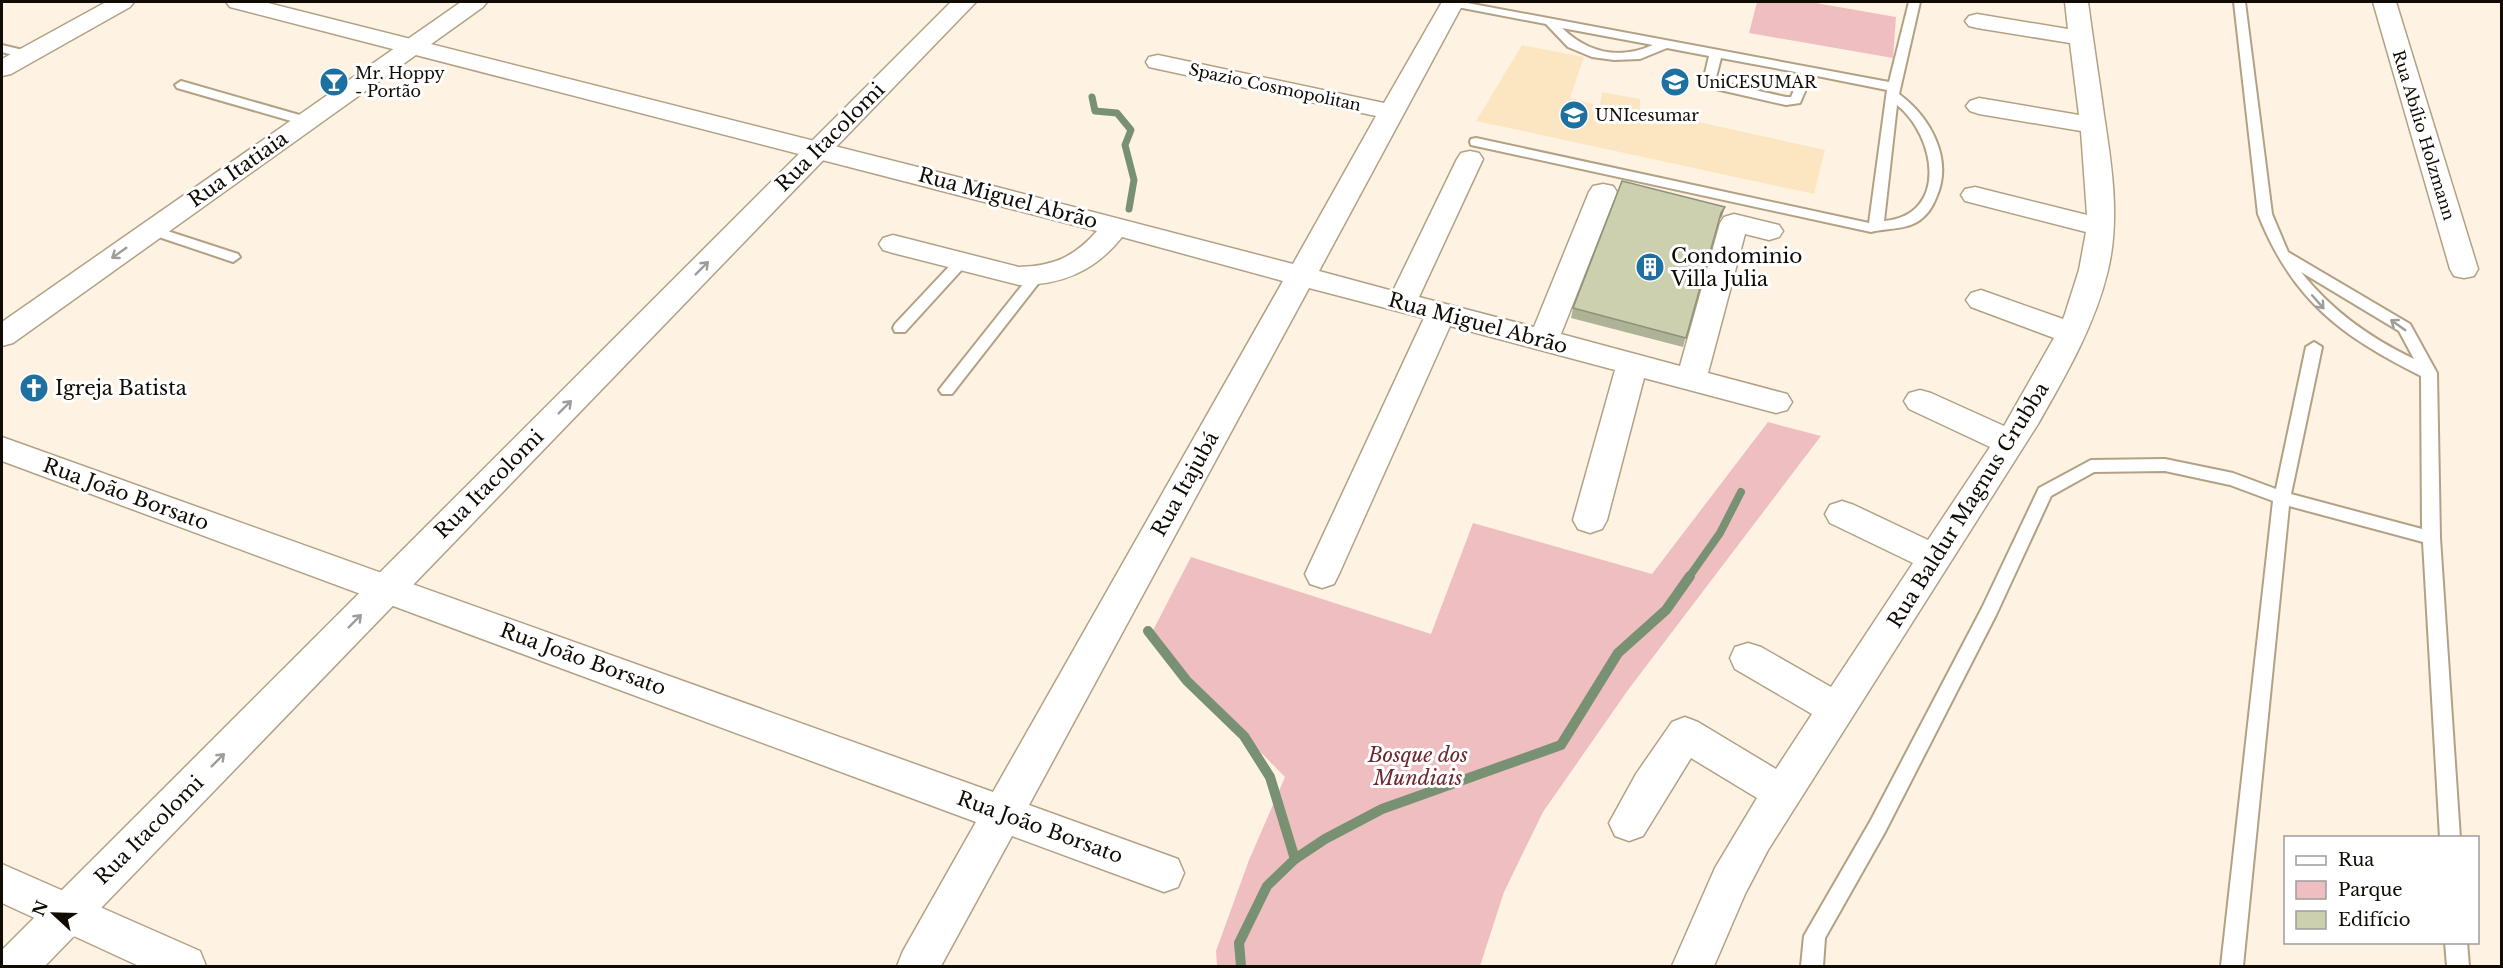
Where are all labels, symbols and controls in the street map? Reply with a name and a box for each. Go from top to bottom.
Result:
street label: Rua Abílio Holzmann [2389,47,2459,223]
street label: Spazio Cosmopolitan [1187,59,1363,115]
place label: Mr. Hoppy - Portão [355,63,446,101]
bar icon: Mr. Hoppy - Portão [318,66,350,98]
school or university icon: UniCESUMAR [1659,66,1691,98]
place label: UniCESUMAR [1696,72,1818,92]
street label: Rua Itacolomi [771,77,890,196]
school or university icon: UNIcesumar [1558,99,1590,131]
place label: UNIcesumar [1595,105,1699,125]
street label: Rua Itatiaia [184,125,293,212]
street label: Rua Miguel Abrão [916,162,1100,234]
place label: Condominio Villa Julia [1670,244,1802,291]
one-way arrow [111,247,127,259]
building icon: Condominio Villa Julia [1634,251,1666,283]
one-way arrow [695,260,709,275]
street label: Rua Miguel Abrão [1386,287,1570,359]
one-way arrow [2311,294,2325,309]
one-way arrow [2389,318,2406,331]
church icon: Igreja Batista [18,372,50,404]
place label: Igreja Batista [55,376,188,400]
street label: Rua Baldur Magnus Grubba [1882,377,2054,632]
one-way arrow [558,399,573,414]
street label: Rua Itacolomi [430,424,549,543]
street label: Rua Itajubá [1146,427,1224,541]
street label: Rua João Borsato [40,453,212,535]
one-way arrow [347,613,362,628]
street label: Rua João Borsato [497,618,669,700]
park label: Bosque dos Mundiais [1367,743,1468,790]
one-way arrow [211,752,225,767]
street label: Rua Itacolomi [90,770,209,889]
street label: Rua João Borsato [954,786,1126,868]
legend [2284,836,2479,944]
text: Rua [2338,849,2374,871]
text: Parque [2338,879,2403,901]
north arrow [24,884,84,944]
text: N [28,898,52,919]
text: Edifício [2338,909,2411,931]

